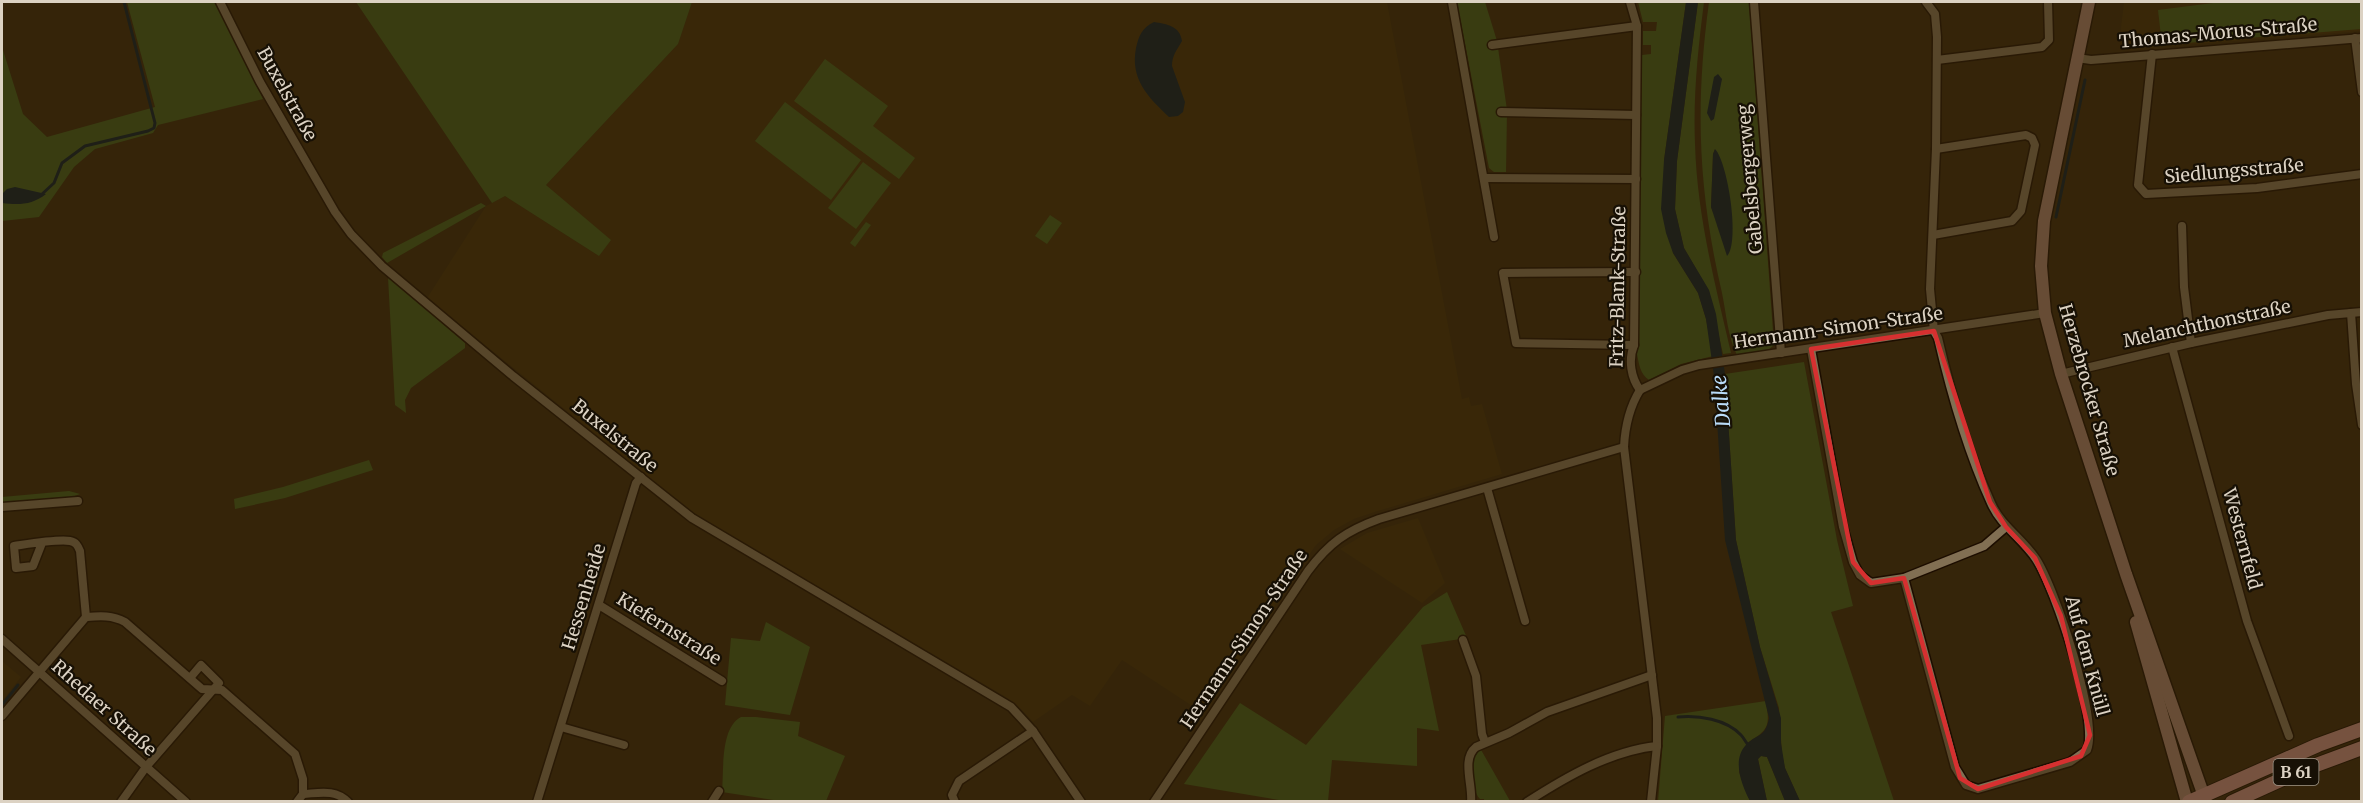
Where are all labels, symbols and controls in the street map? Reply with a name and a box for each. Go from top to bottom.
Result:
street label: Thomas-Morus-Straße [2118,12,2318,53]
street label: Buxelstraße [252,43,323,145]
street label: Gabelsbergerweg [1732,103,1767,255]
street label: Siedlungsstraße [2163,153,2305,188]
street label: Fritz-Blank-Straße [1605,206,1630,368]
street label: Melanchthonstraße [2121,295,2293,353]
street label: Hermann-Simon-Straße [1732,301,1944,354]
street label: Herzebrocker Straße [2054,301,2125,479]
water label: Dalke [1706,374,1735,429]
street label: Buxelstraße [568,394,663,477]
street label: Westernfeld [2218,485,2267,592]
street label: Hessenheide [556,541,611,653]
street label: Hermann-Simon-Straße [1175,545,1312,733]
street label: Kiefernstraße [613,587,726,670]
street label: Auf dem Knüll [2060,592,2115,719]
street label: Rhedaer Straße [47,655,162,761]
road number: B 61 [2274,759,2318,785]

